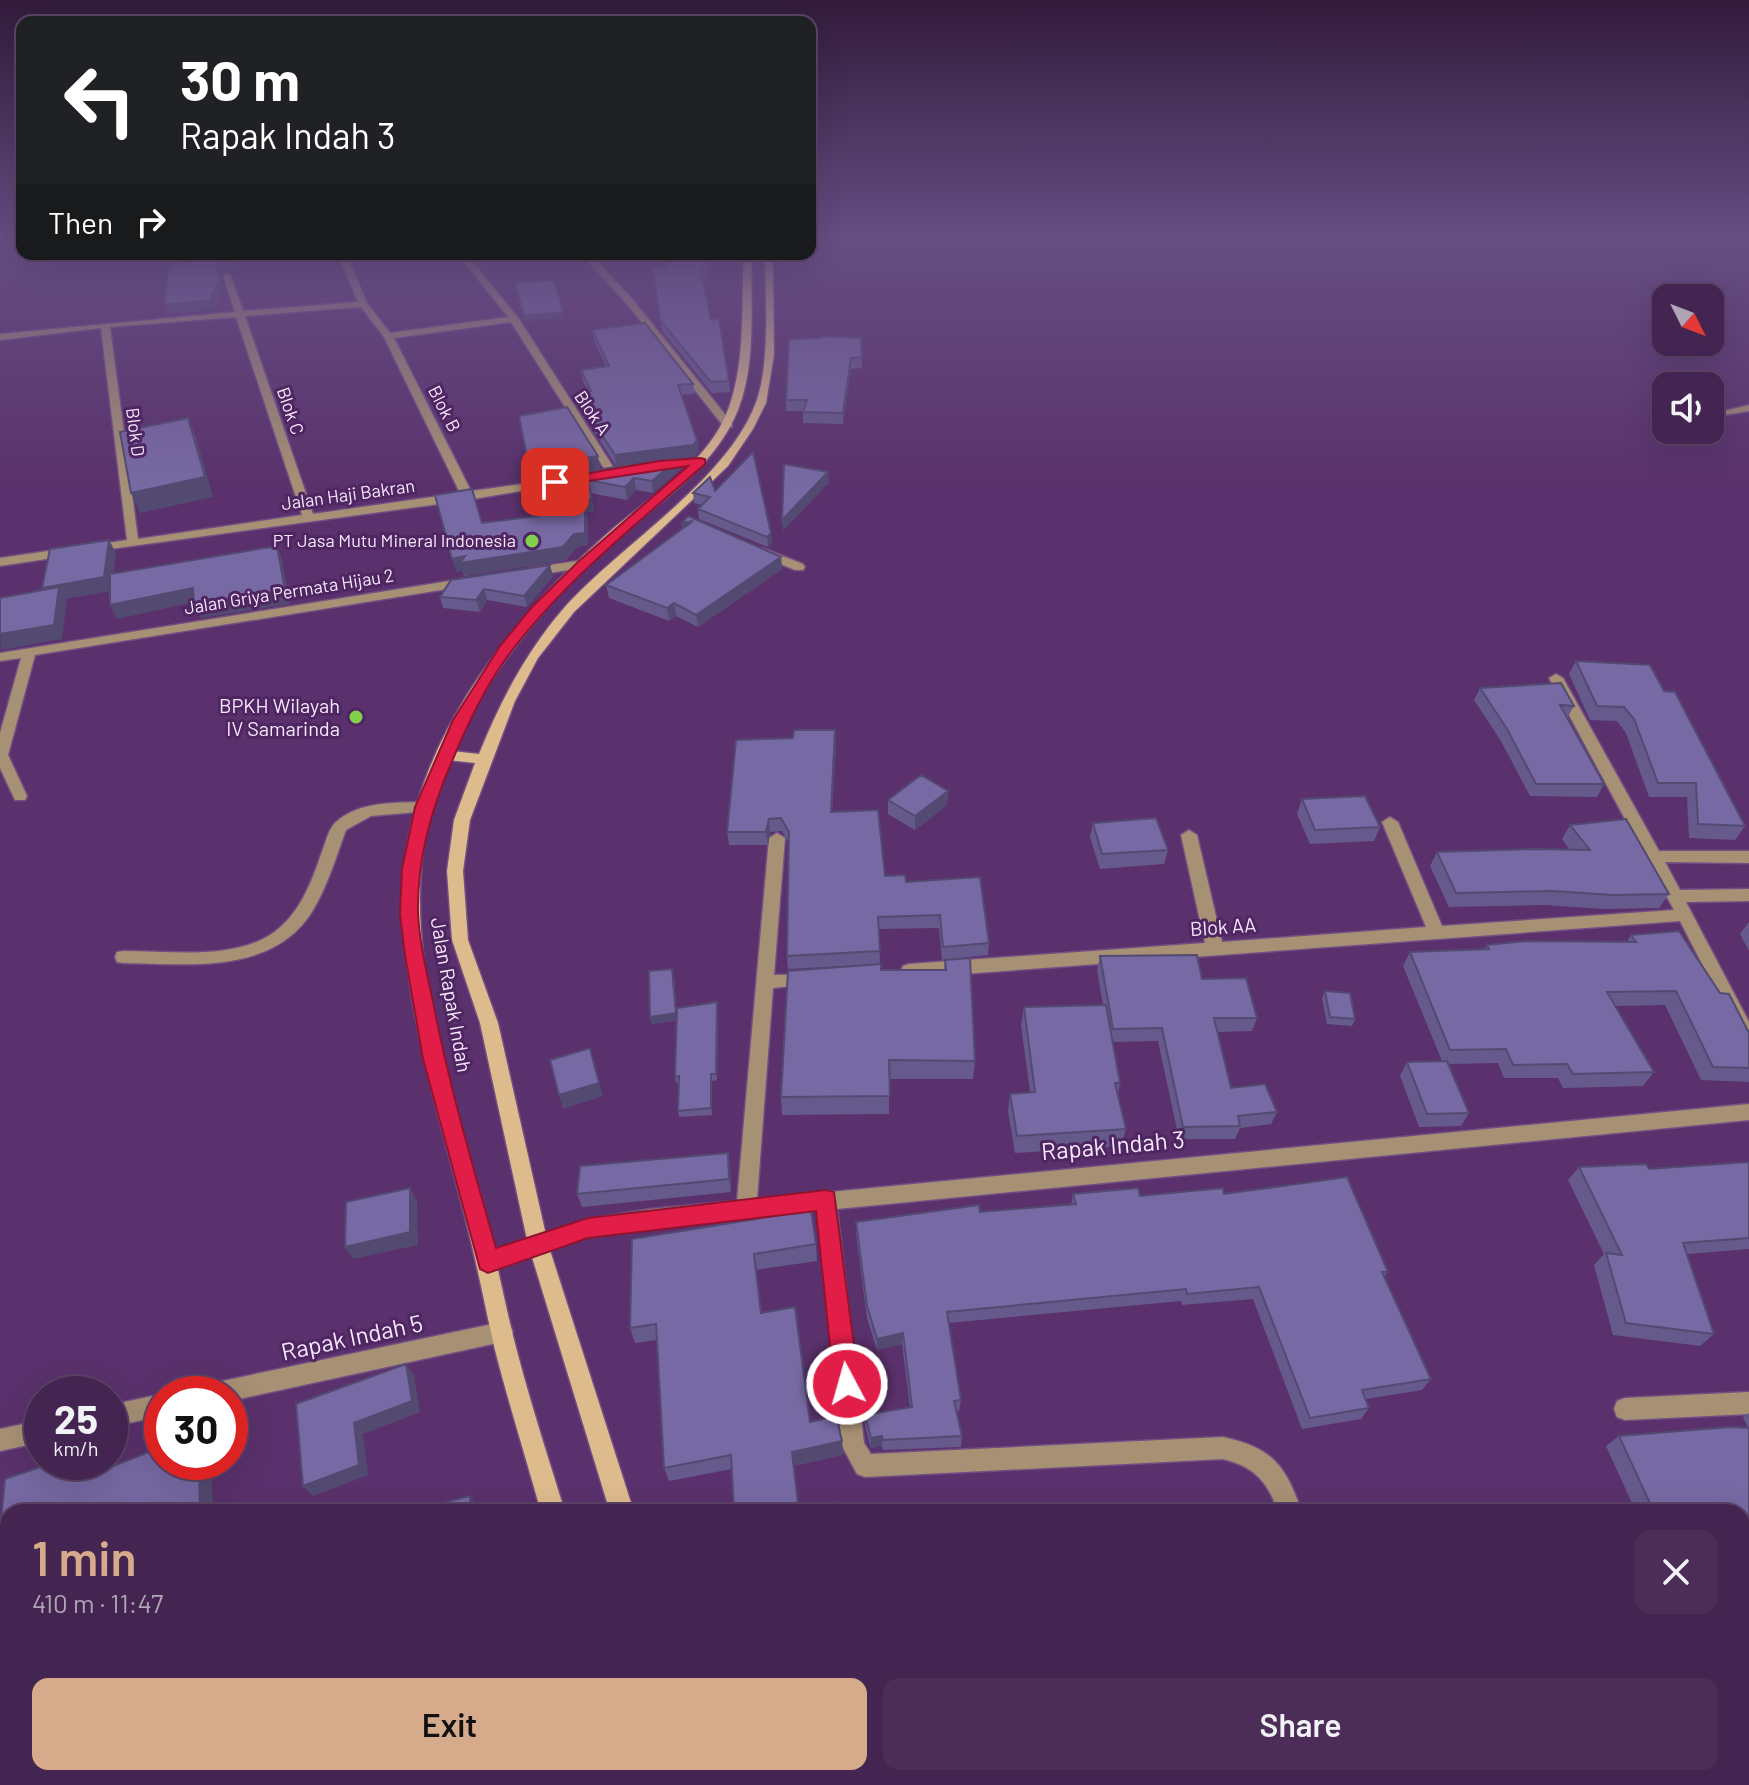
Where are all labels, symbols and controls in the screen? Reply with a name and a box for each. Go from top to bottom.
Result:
text: 30 m [180,45,300,112]
icon: left [48,48,152,152]
text: Rapak Indah 3 [180,113,396,156]
icon: right [129,200,173,244]
text: Then [48,204,113,240]
north arrow [1652,284,1724,356]
map controls [1652,284,1724,444]
button: sound [1652,372,1724,444]
street label: Blok B [424,382,466,435]
street label: Blok C [273,384,309,437]
street label: Blok A [570,386,616,439]
street label: Blok D [122,406,150,458]
pin [521,448,589,516]
icon: arrive [533,460,577,504]
street label: Jalan Haji Bakran [280,474,416,514]
place label: PT Jasa Mutu Mineral Indonesia [273,529,516,551]
marker: PT Jasa Mutu Mineral Indonesia [523,532,541,550]
street label: Jalan Griya Permata Hijau 2 [182,564,395,618]
place label: BPKH Wilayah IV Samarinda [219,693,340,740]
marker: BPKH Wilayah IV Samarinda [347,708,365,726]
street label: Blok AA [1189,912,1257,940]
street label: Jalan Rapak Indah [427,916,477,1074]
street label: Rapak Indah 3 [1040,1124,1186,1165]
street label: Rapak Indah 5 [278,1307,425,1366]
position arrow [805,1342,889,1426]
speed limit sign: 30 [144,1376,248,1480]
text: 25 [54,1394,98,1442]
text: km/h [53,1436,99,1460]
text: 1 min [32,1528,137,1586]
button: close [1634,1530,1718,1614]
text: 410 m · 11:47 [32,1587,163,1618]
button: Exit [32,1678,867,1770]
button: Share [883,1678,1718,1770]

